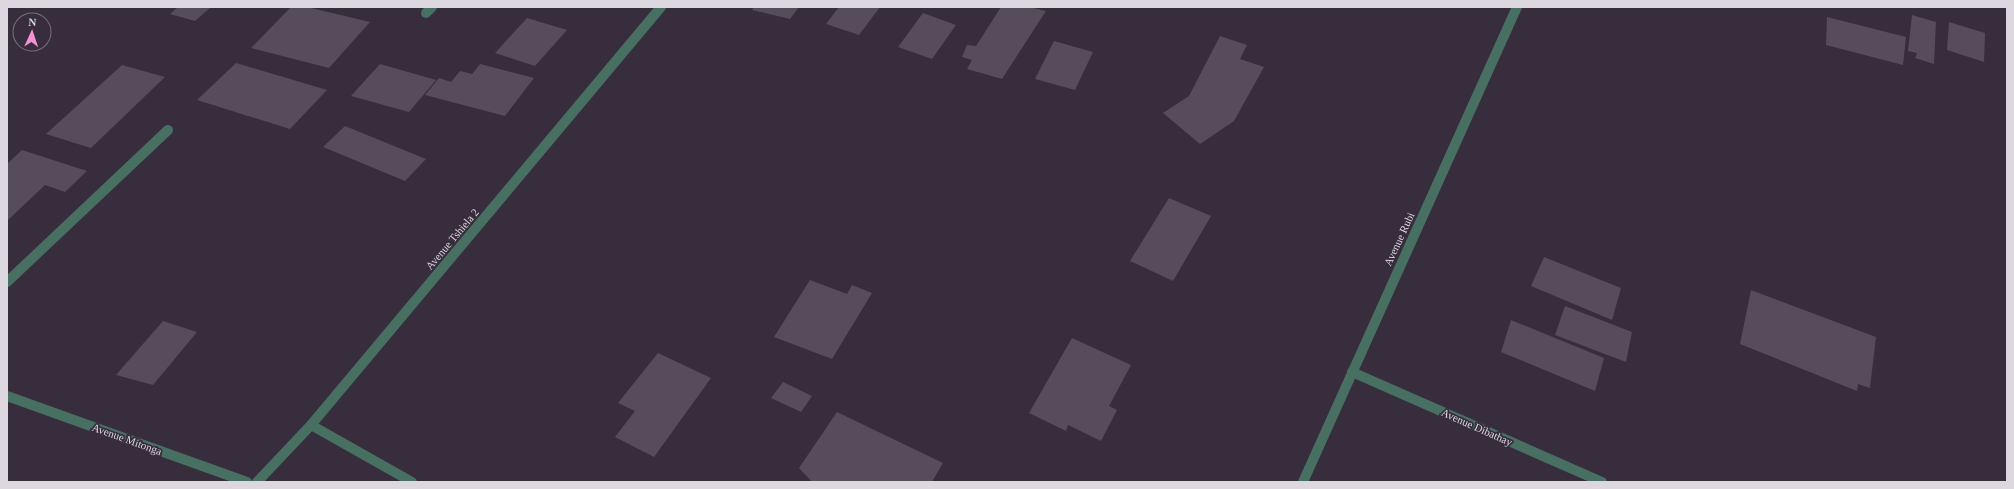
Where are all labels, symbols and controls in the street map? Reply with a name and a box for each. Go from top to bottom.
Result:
north arrow [12,12,52,52]
text: N [28,16,37,28]
street label: Avenue Tshiela 2 [423,206,481,272]
street label: Avenue Rubi [1381,210,1417,268]
street label: Avenue Dibathay [1440,406,1515,448]
street label: Avenue Mitonga [90,421,164,457]

